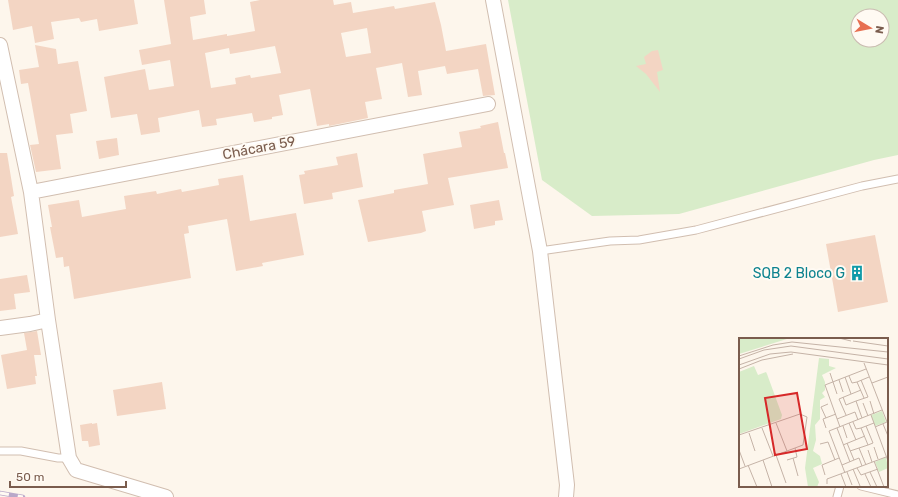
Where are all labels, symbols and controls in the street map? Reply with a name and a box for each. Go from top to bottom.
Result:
north arrow [850,8,890,48]
text: N [872,25,886,35]
street label: Chácara 59 [221,133,297,163]
building icon: SQB 2 Bloco G [848,264,866,282]
place label: SQB 2 Bloco G [753,265,845,282]
inset map [739,338,888,487]
scale bar [10,463,126,489]
text: 50 m [16,470,44,484]

